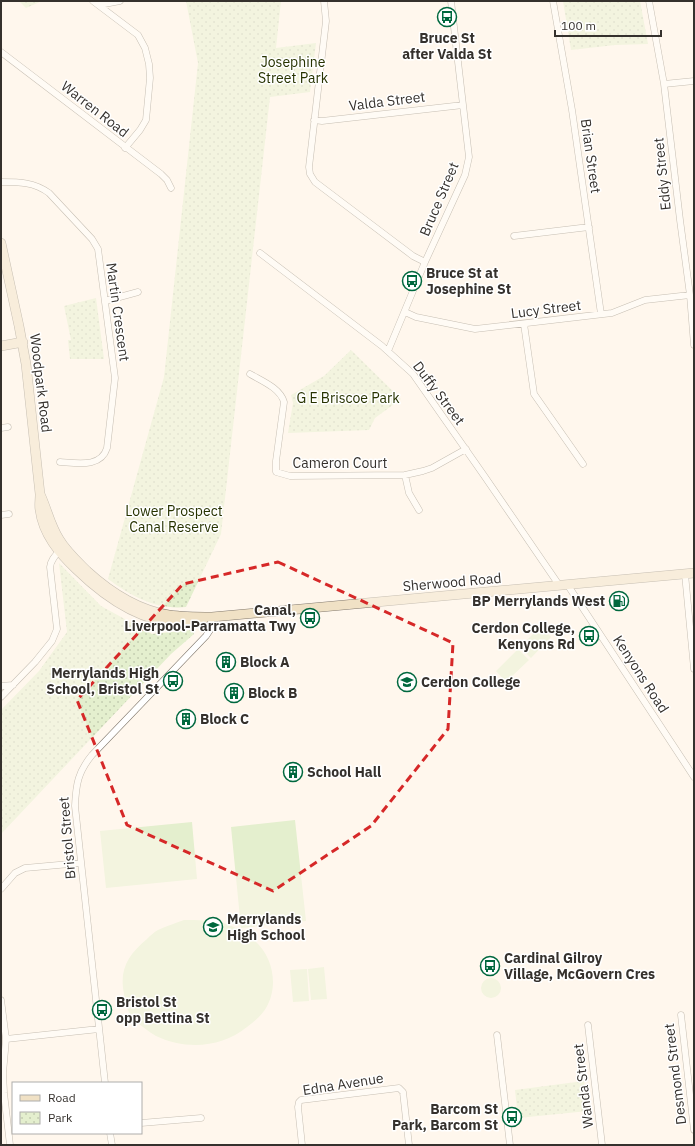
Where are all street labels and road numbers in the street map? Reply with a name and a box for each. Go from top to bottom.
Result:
street label: Warren Road [57,77,133,141]
street label: Valda Street [348,87,426,115]
street label: Brian Street [577,118,605,194]
street label: Eddy Street [649,137,675,211]
street label: Bruce Street [415,159,463,239]
street label: Martin Crescent [102,261,134,363]
street label: Lucy Street [510,296,582,322]
street label: Woodpark Road [26,332,56,434]
street label: Duffy Street [409,358,469,429]
street label: Cameron Court [293,454,387,472]
street label: Sherwood Road [402,569,502,595]
street label: Kenyons Road [609,632,673,716]
street label: Bristol Street [54,796,80,880]
street label: Desmond Street [660,1022,690,1126]
street label: Wanda Street [569,1043,597,1129]
street label: Edna Avenue [301,1069,385,1099]

